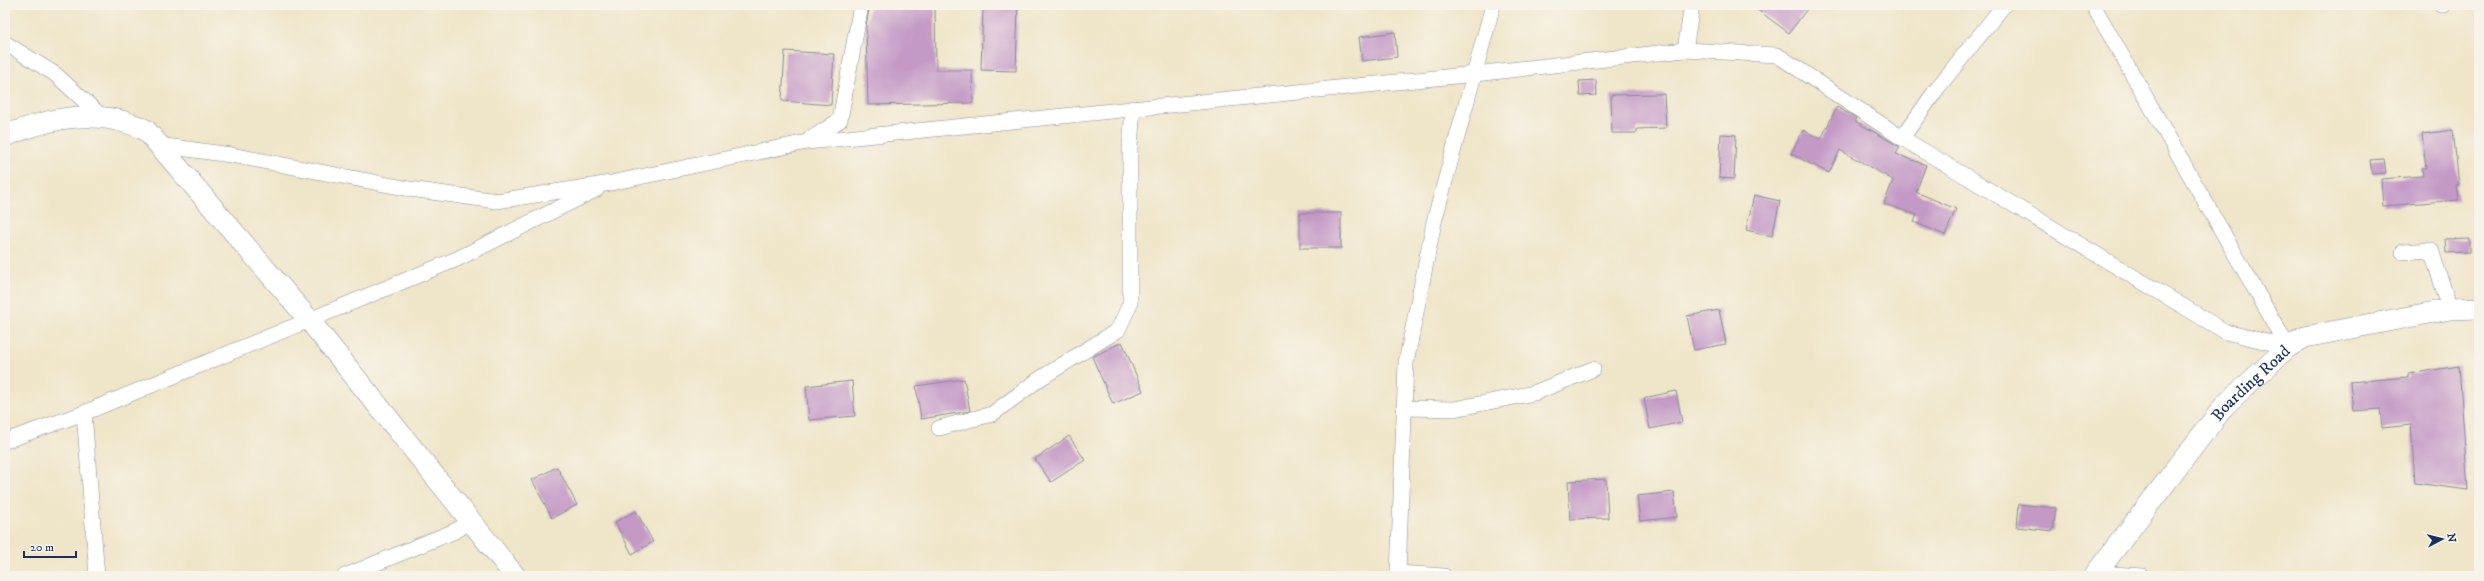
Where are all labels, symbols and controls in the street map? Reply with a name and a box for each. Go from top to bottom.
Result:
street label: Boarding Road [2207,340,2296,426]
north arrow [2422,519,2462,559]
scale bar [24,533,76,559]
text: N [2443,533,2458,543]
text: 20 m [30,540,54,555]

